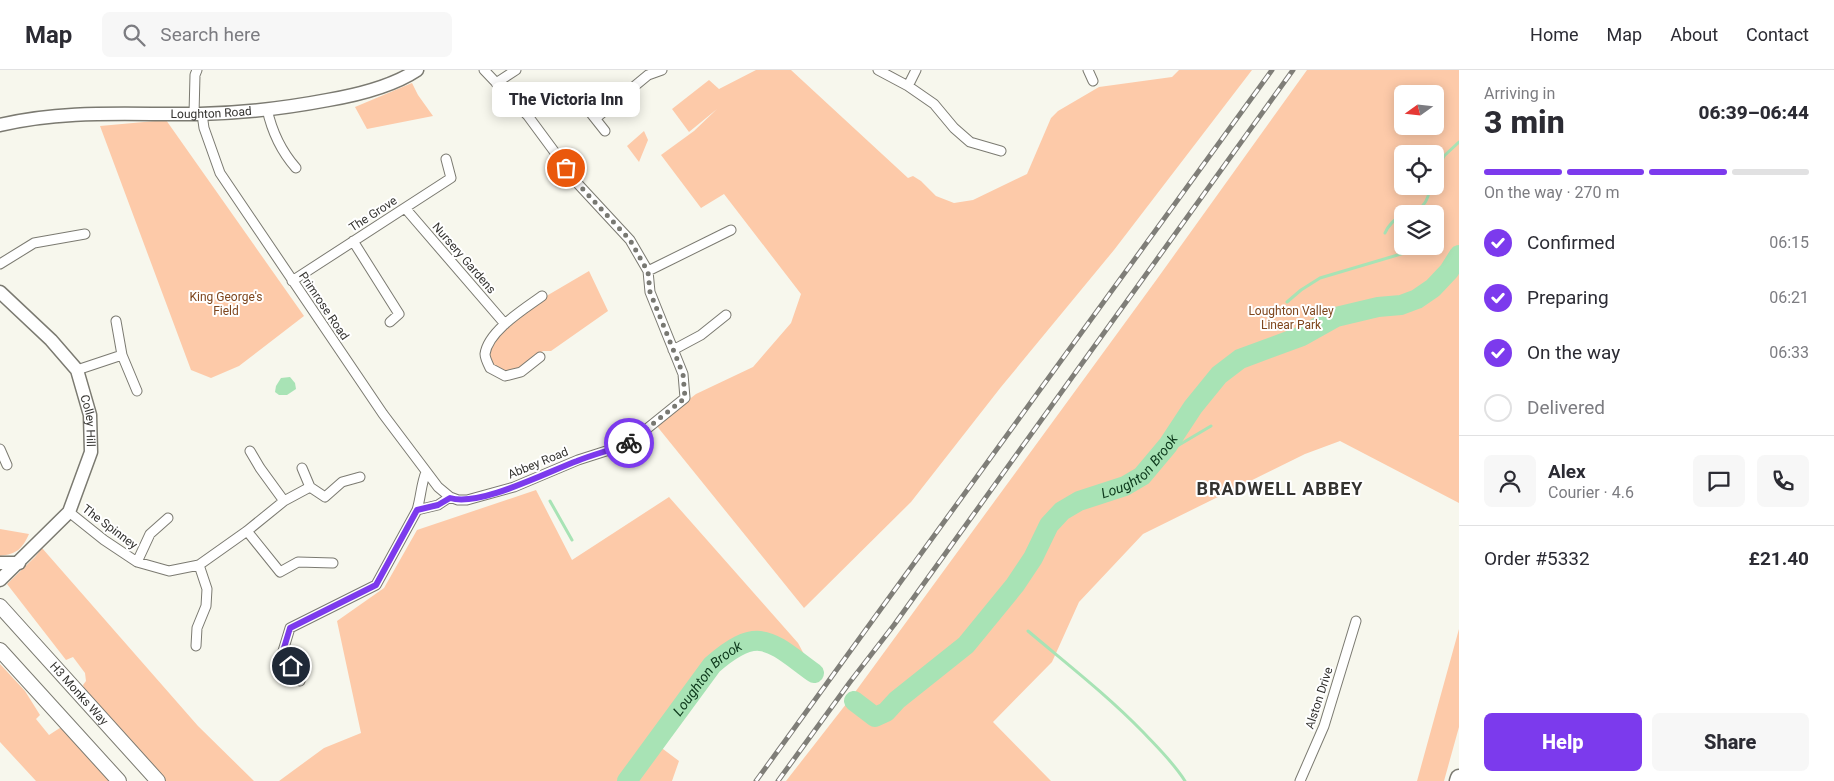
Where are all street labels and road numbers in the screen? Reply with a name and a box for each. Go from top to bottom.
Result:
street label: Loughton Road [171,104,252,121]
street label: The Grove [347,193,399,235]
street label: Nursery Gardens [429,220,499,296]
street label: Primrose Road [296,269,352,343]
street label: Colley Hill [77,393,98,447]
street label: Abbey Road [506,445,570,481]
street label: The Spinney [80,502,140,552]
street label: H3 Monks Way [47,659,111,728]
street label: Alston Drive [1302,665,1336,731]

